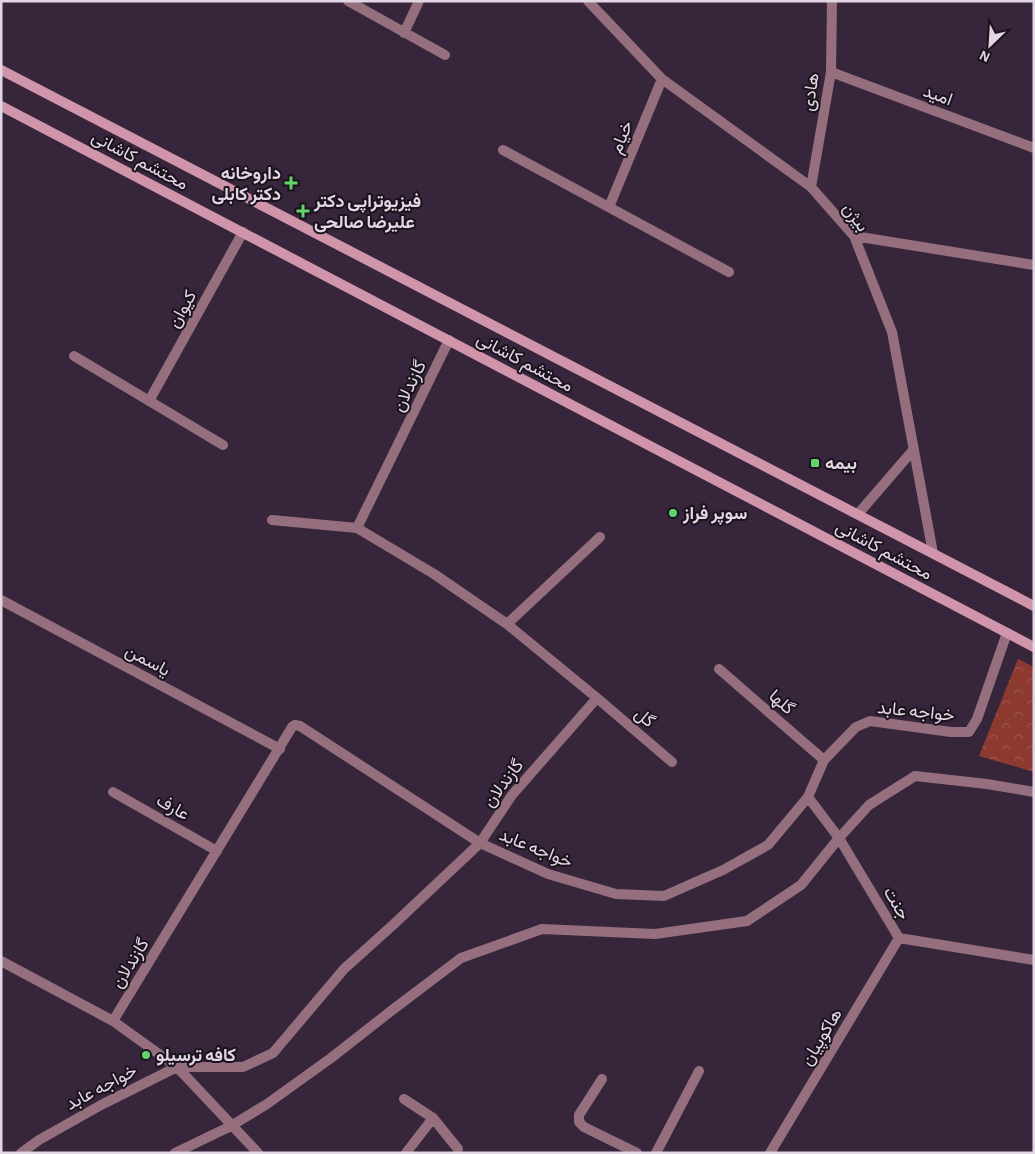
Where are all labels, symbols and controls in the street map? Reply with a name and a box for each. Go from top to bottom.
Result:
north arrow [965,20,1015,70]
text: N [978,47,992,64]
street label: هادی [799,72,824,113]
street label: امید [921,82,955,110]
street label: خیام [607,118,638,157]
street label: محتشم کاشانی [87,128,191,196]
place label: داروخانه دکتر کابلی [212,165,281,205]
marker: داروخانه دکتر کابلی [285,177,297,189]
place label: فیزیوتراپی دکتر علیرضا صالحی [313,192,421,233]
street label: بیژن [838,200,872,236]
marker: فیزیوتراپی دکتر علیرضا صالحی [296,204,310,218]
street label: کیوان [165,288,201,332]
street label: محتشم کاشانی [472,330,576,398]
street label: گازندلان [389,357,431,415]
place label: بیمه [825,455,857,474]
marker: بیمه [809,457,821,469]
place label: سوپر فراز [682,504,747,525]
marker: سوپر فراز [667,507,679,519]
street label: محتشم کاشانی [831,518,935,586]
street label: یاسمن [122,642,173,681]
street label: گلها [764,686,798,719]
street label: خواجه عابد [876,699,955,726]
street label: گل [630,704,658,732]
street label: گازندلان [479,756,528,811]
street label: عارف [153,792,192,825]
street label: خواجه عابد [496,826,575,873]
street label: جنت [879,884,913,923]
street label: گازندلان [108,935,154,992]
street label: هاکوپیان [798,1006,847,1070]
place label: کافه ترسیلو [156,1046,236,1066]
marker: کافه ترسیلو [140,1049,152,1061]
street label: خواجه عابد [63,1062,140,1115]

